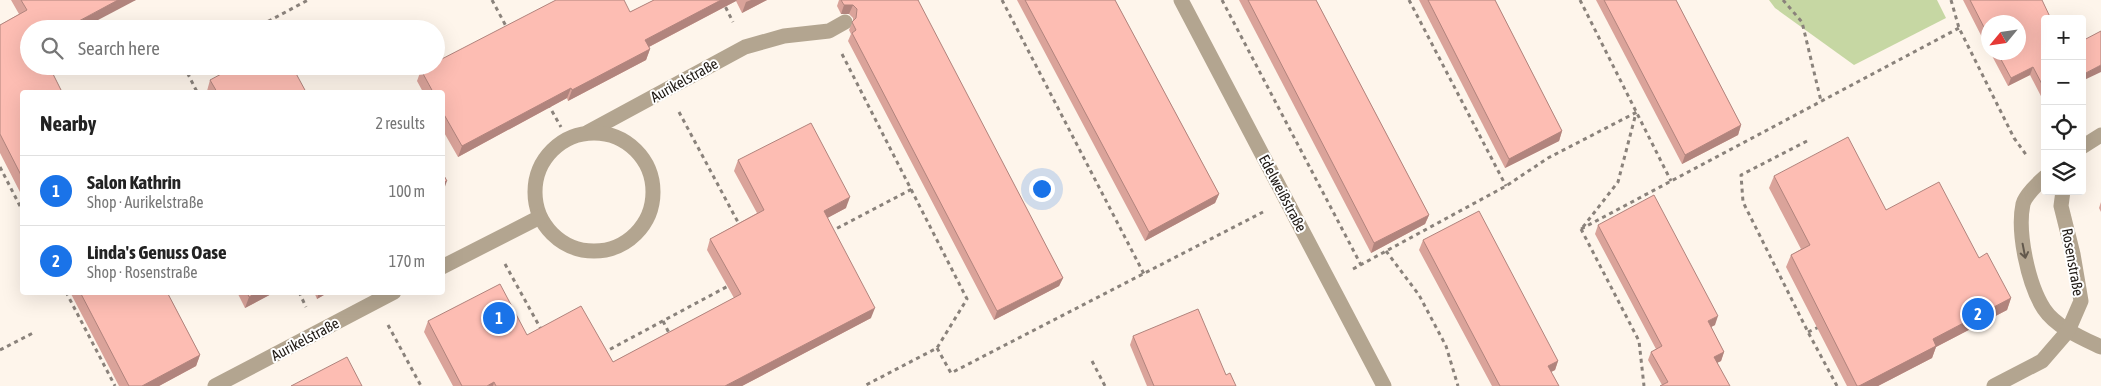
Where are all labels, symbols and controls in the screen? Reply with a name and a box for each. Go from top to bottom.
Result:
north arrow [1981,15,2026,60]
map controls [2041,15,2086,195]
button: + [2041,15,2086,60]
search box [20,20,445,75]
icon: search [38,34,66,62]
text: Search here [78,37,160,59]
street label: Aurikelstraße [647,55,721,105]
button: − [2041,60,2086,105]
button: locate [2041,105,2086,150]
text: Nearby [40,111,96,135]
text: 2 results [375,114,425,132]
button: layers [2041,150,2086,195]
street label: Edelweißstraße [1256,152,1311,235]
text: Salon Kathrin [87,171,181,193]
your location [1029,176,1055,202]
text: 1 [52,182,60,200]
text: 100 m [389,182,425,200]
text: Shop · Aurikelstraße [87,193,203,211]
street label: Rosenstraße [2059,227,2087,297]
text: Linda's Genuss Oase [87,241,227,263]
one-way arrow [2020,242,2030,258]
text: 2 [52,252,60,270]
text: 170 m [389,252,425,270]
text: Shop · Rosenstraße [87,263,197,281]
pin: 2 [1962,295,1994,333]
pin: 1 [483,299,515,337]
street label: Aurikelstraße [268,314,342,364]

